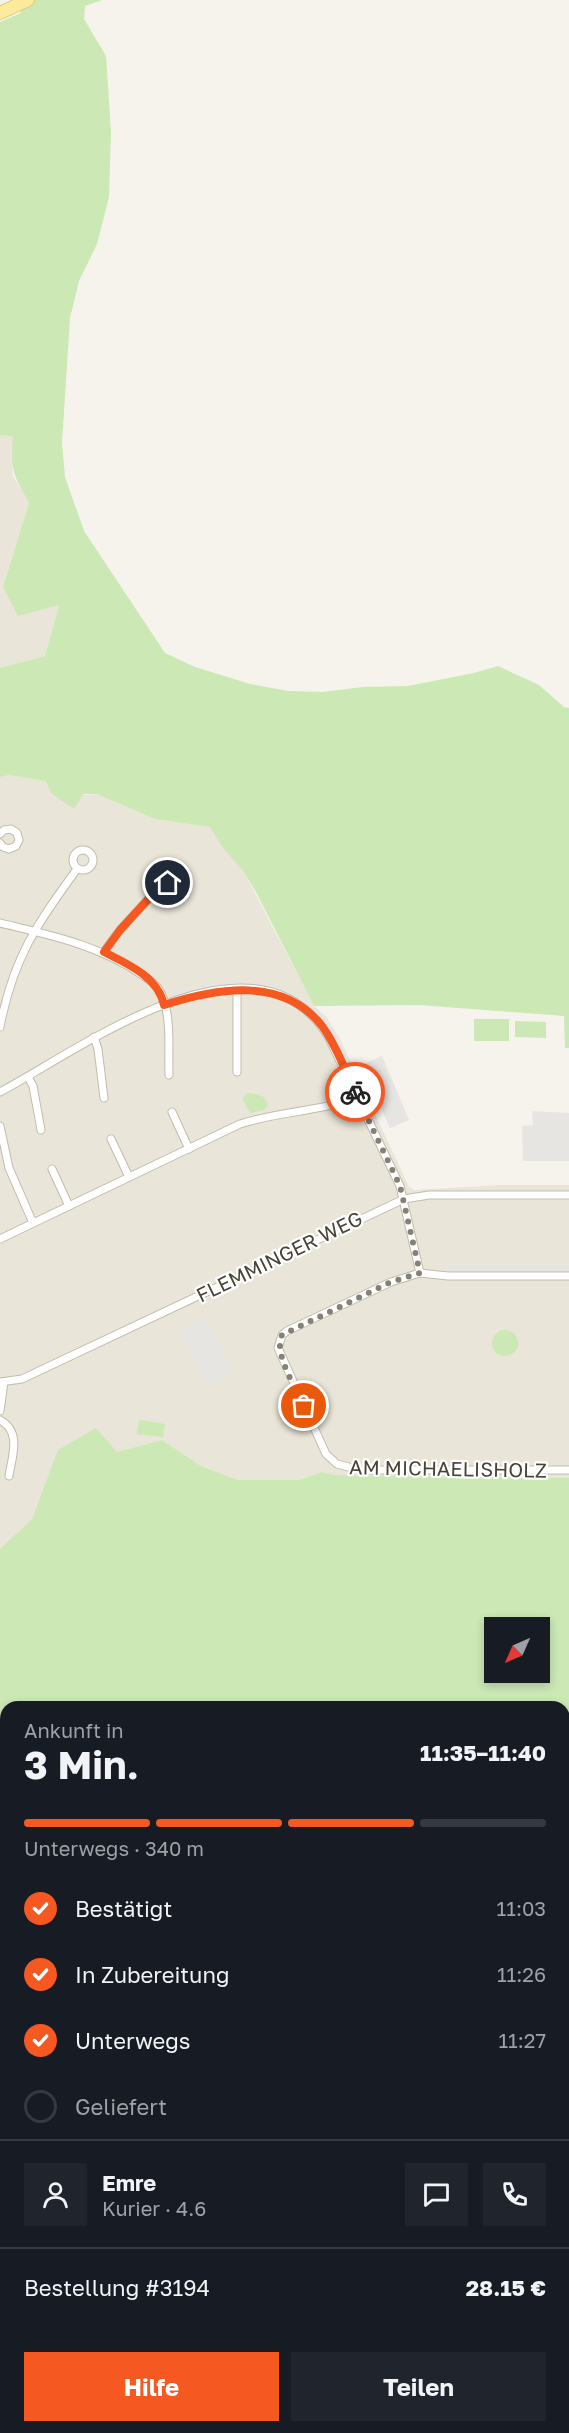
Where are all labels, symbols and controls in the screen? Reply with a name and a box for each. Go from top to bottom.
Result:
pin [142,857,193,908]
icon: home [151,866,184,899]
courier [325,1062,385,1122]
icon: bike [339,1076,372,1109]
street label: FLEMMINGER WEG [192,1205,366,1307]
pin [278,1380,329,1431]
icon: bag [287,1389,320,1422]
street label: AM MICHAELISHOLZ [349,1454,547,1482]
north arrow [484,1617,550,1683]
map controls [484,1617,550,1683]
text: Ankunft in [24,1718,124,1742]
text: 11:35–11:40 [420,1739,546,1766]
text: 3 Min. [24,1741,139,1788]
text: Unterwegs · 340 m [24,1836,204,1860]
icon: check [24,1892,57,1925]
text: Bestätigt [75,1895,172,1922]
text: 11:03 [497,1896,546,1920]
icon: check [24,1958,57,1991]
text: In Zubereitung [75,1961,230,1988]
text: 11:26 [497,1962,546,1986]
icon: check [24,2024,57,2057]
text: Unterwegs [75,2027,191,2054]
text: 11:27 [498,2028,546,2052]
text: Geliefert [75,2093,167,2120]
button: person [24,2163,87,2226]
button: chat [405,2163,468,2226]
button: phone [483,2163,546,2226]
text: Emre [102,2169,156,2196]
text: Kurier · 4.6 [102,2196,206,2220]
text: Bestellung #3194 [24,2274,210,2301]
text: 28.15 € [466,2274,546,2301]
button: Hilfe [24,2352,279,2421]
button: Teilen [291,2352,546,2421]

